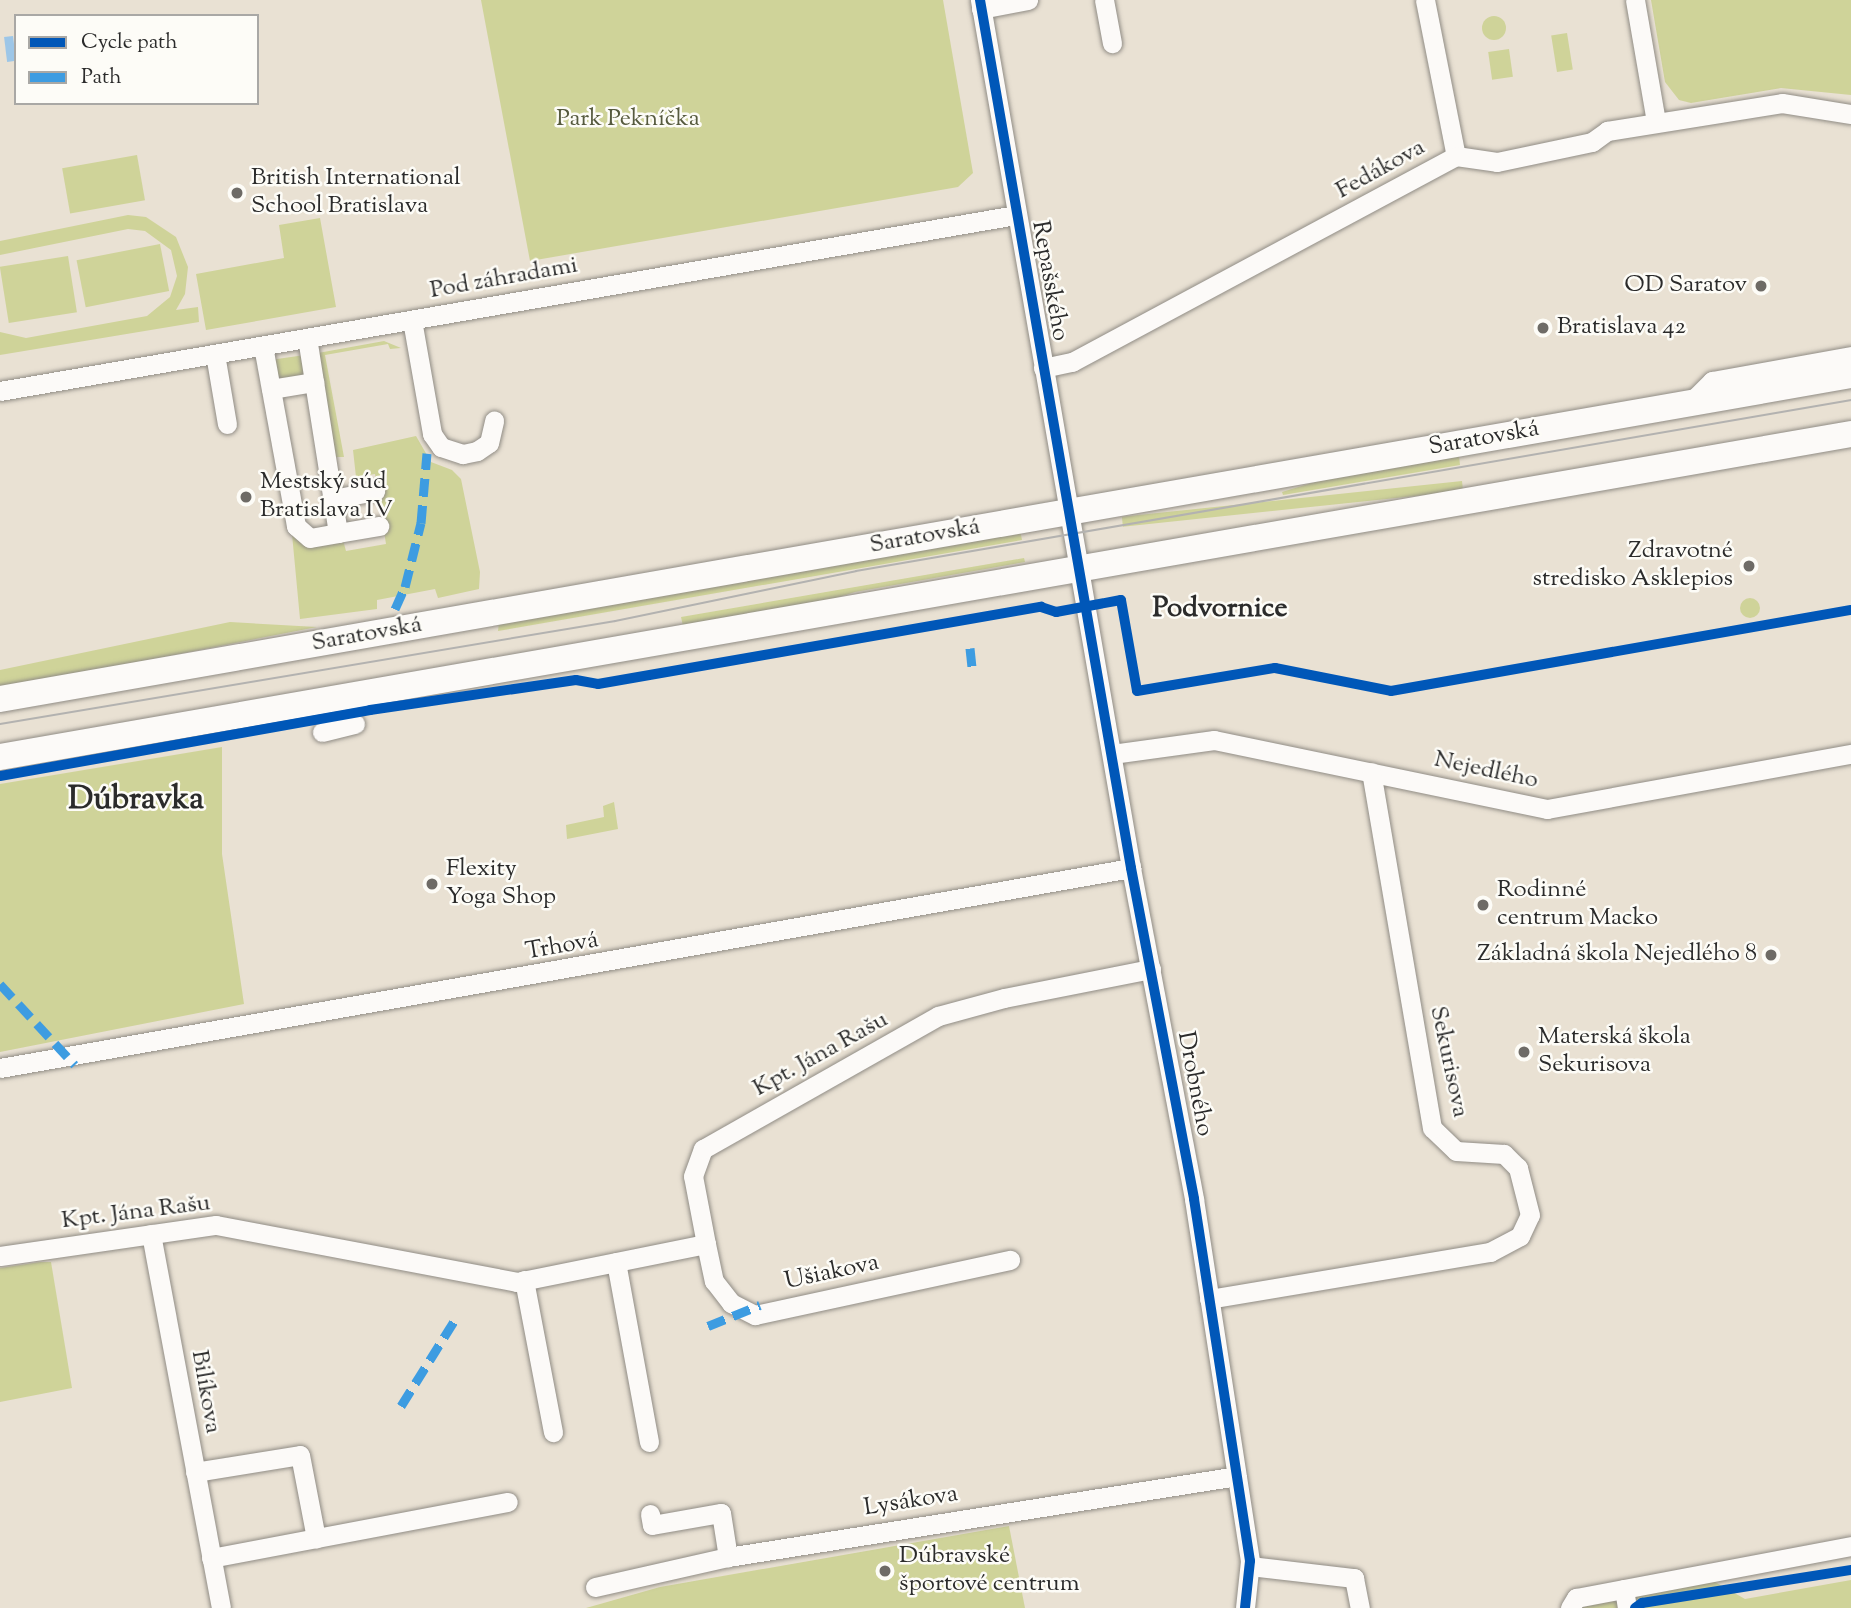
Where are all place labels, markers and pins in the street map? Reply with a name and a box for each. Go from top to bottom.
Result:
place label: British International School Bratislava [251,165,461,221]
marker: British International School Bratislava [229,185,245,201]
place label: OD Saratov [1624,272,1747,300]
marker: OD Saratov [1753,278,1769,294]
place label: Bratislava 42 [1557,314,1686,342]
marker: Bratislava 42 [1535,320,1551,336]
place label: Mestský súd Bratislava IV [260,469,393,525]
marker: Mestský súd Bratislava IV [238,489,254,505]
place label: Zdravotné stredisko Asklepios [1533,538,1733,594]
marker: Zdravotné stredisko Asklepios [1739,556,1759,576]
place label: Flexity Yoga Shop [446,856,556,912]
marker: Flexity Yoga Shop [424,876,440,892]
place label: Rodinné centrum Macko [1497,877,1658,933]
marker: Rodinné centrum Macko [1475,897,1491,913]
place label: Základná škola Nejedlého 8 [1477,941,1757,969]
marker: Základná škola Nejedlého 8 [1763,947,1779,963]
place label: Materská škola Sekurisova [1538,1024,1691,1080]
marker: Materská škola Sekurisova [1516,1044,1532,1060]
place label: Dúbravské športové centrum [899,1543,1080,1599]
marker: Dúbravské športové centrum [877,1563,893,1579]

